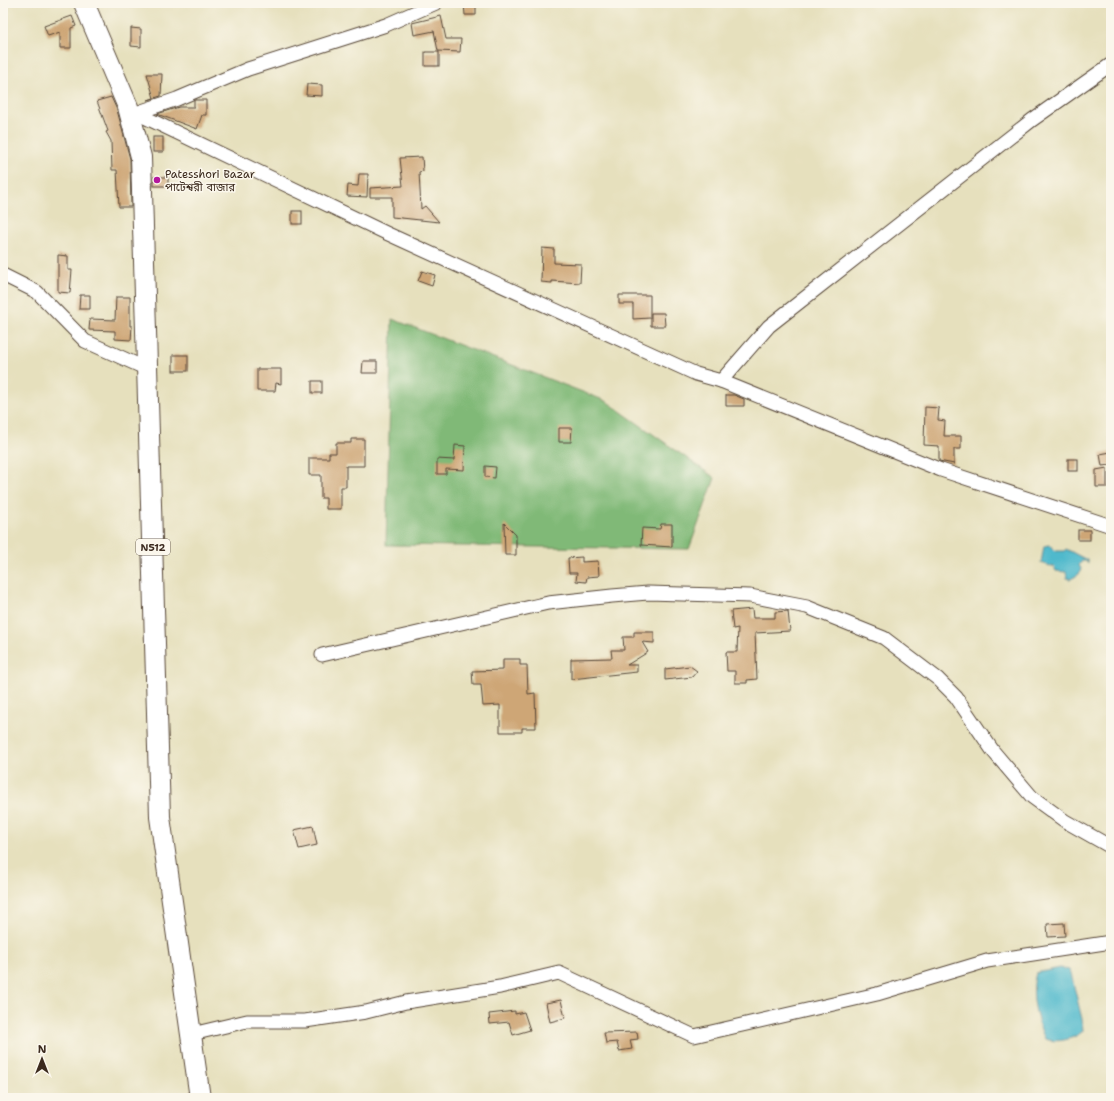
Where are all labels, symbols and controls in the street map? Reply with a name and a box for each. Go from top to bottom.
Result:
place label: Patesshori Bazar পাটেশ্বরী বাজার [165,167,255,195]
marker: Patesshori Bazar পাটেশ্বরী বাজার [152,175,162,185]
road number: N512 [136,539,170,555]
north arrow [22,1039,62,1079]
text: N [38,1042,47,1057]

